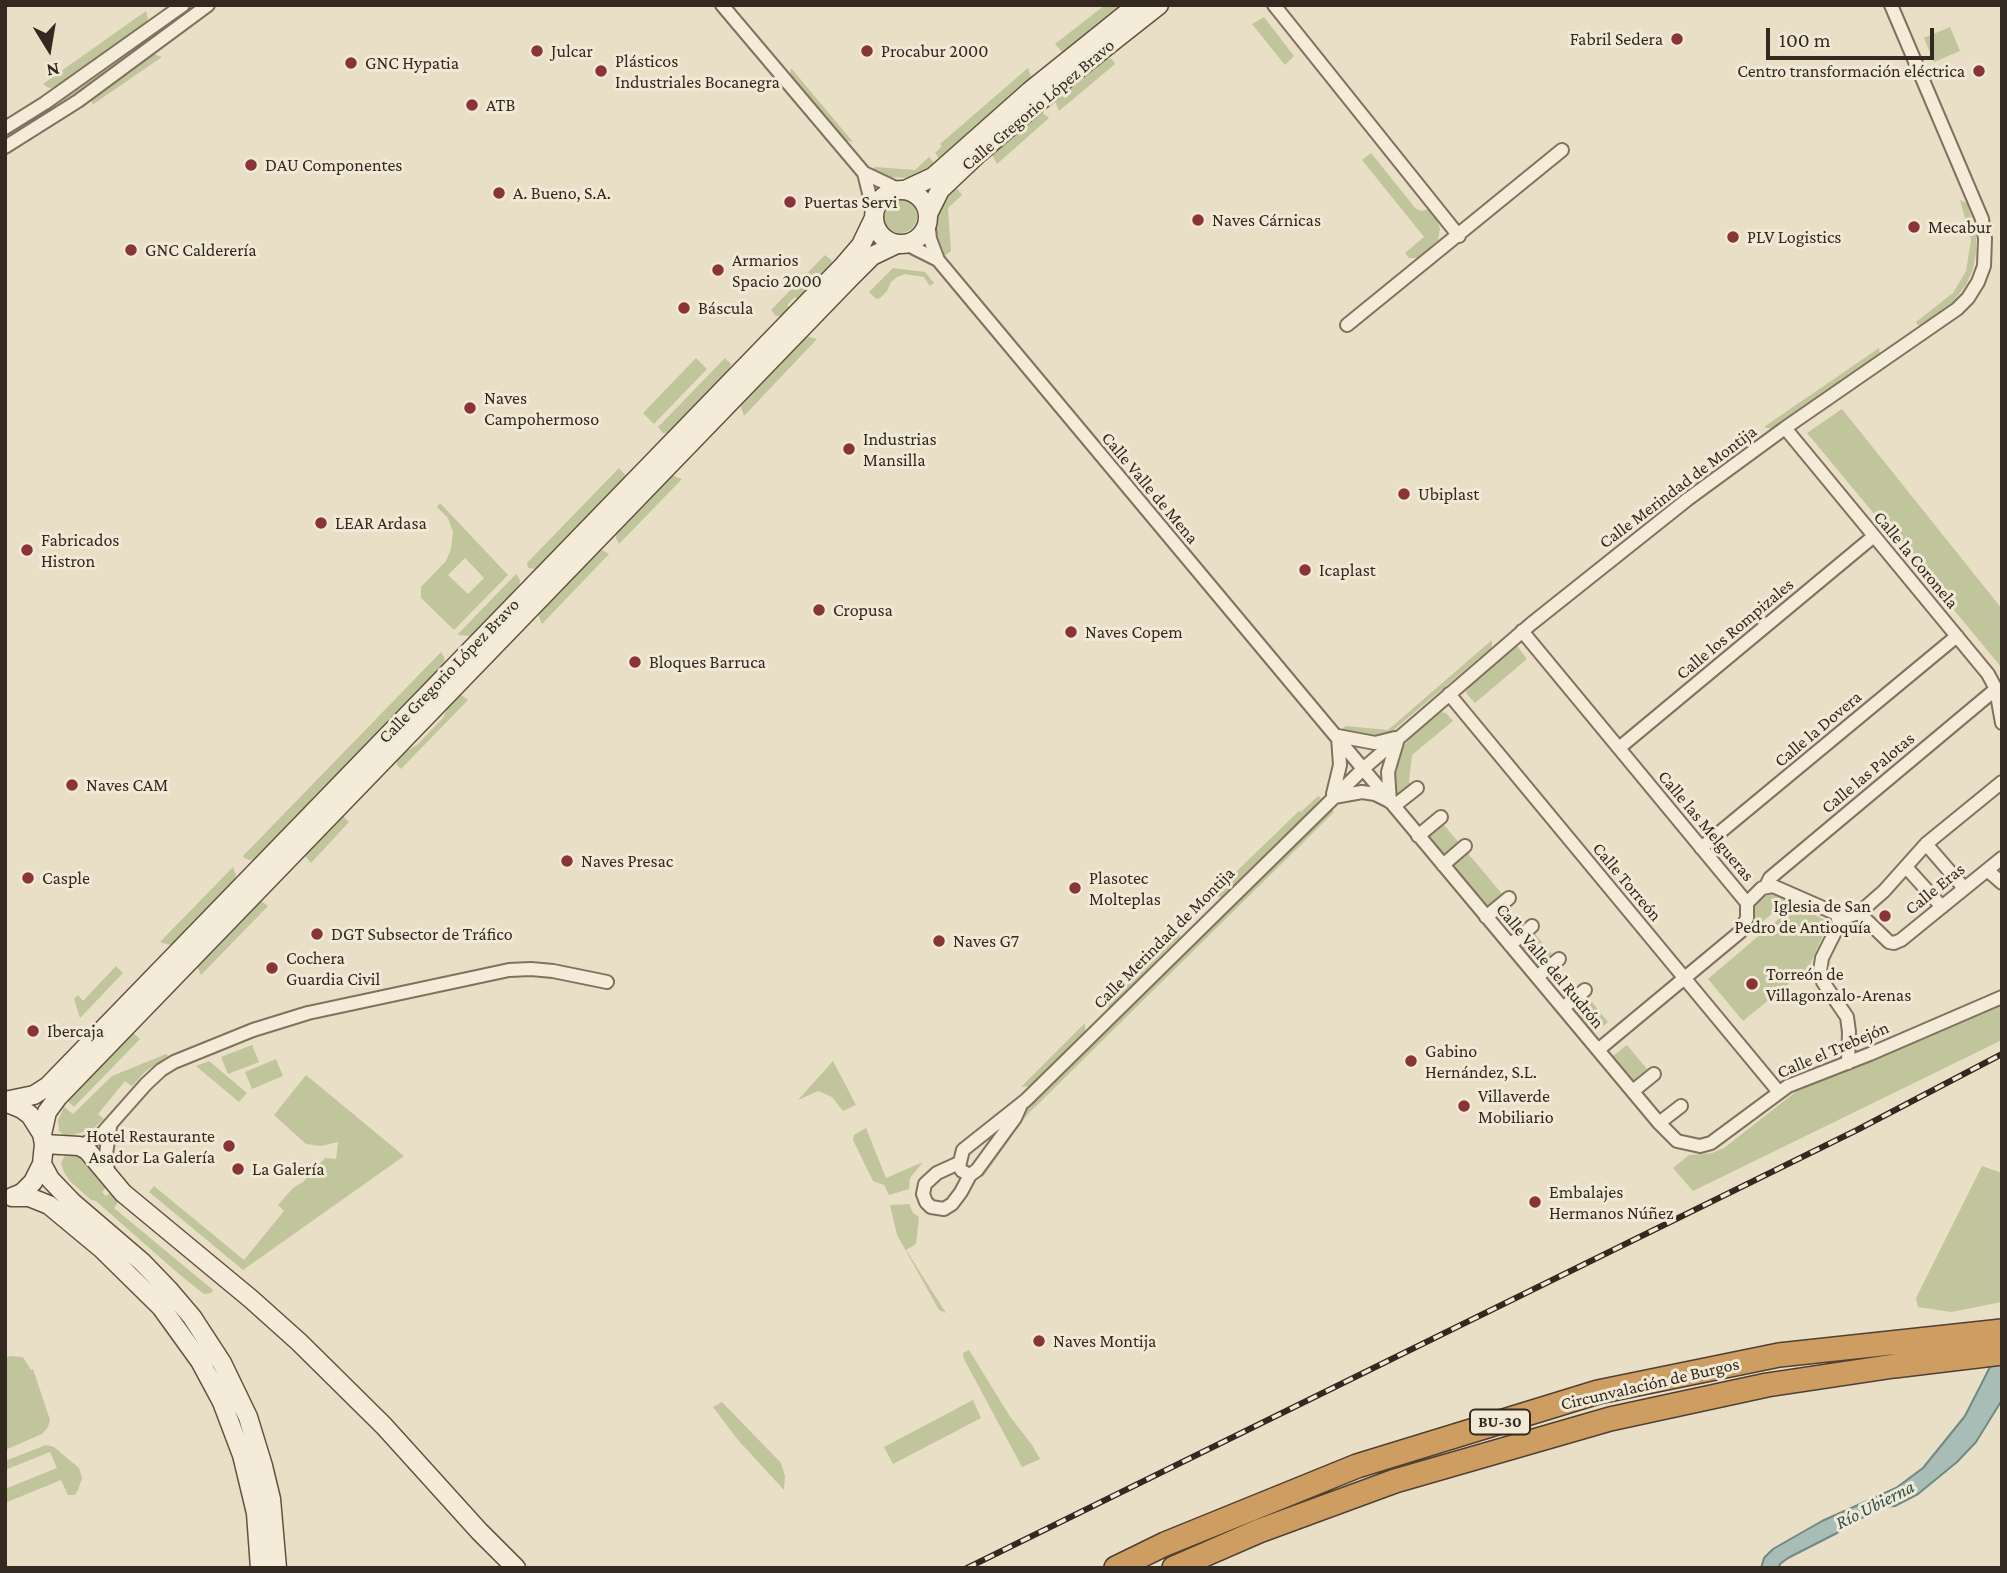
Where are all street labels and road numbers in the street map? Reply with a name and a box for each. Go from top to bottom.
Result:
street label: Calle Gregorio López Bravo [957,35,1119,175]
street label: Calle Merindad de Montija [1595,421,1761,553]
street label: Calle Valle de Mena [1097,428,1203,548]
street label: Calle la Coronela [1869,507,1963,613]
street label: Calle los Rompizales [1672,574,1798,684]
street label: Calle Gregorio López Bravo [374,594,524,748]
street label: Calle la Dovera [1770,686,1866,772]
street label: Calle las Palotas [1817,728,1919,818]
street label: Calle las Melgueras [1653,766,1759,886]
street label: Calle Torreón [1588,838,1666,926]
street label: Calle Eras [1901,858,1969,920]
street label: Calle Merindad de Montija [1089,863,1239,1013]
street label: Calle Valle del Rudrón [1491,899,1609,1033]
street label: Calle el Trebejón [1774,1017,1892,1083]
street label: Circunvalación de Burgos [1559,1353,1741,1415]
road number: BU-30 [1470,1410,1530,1434]

